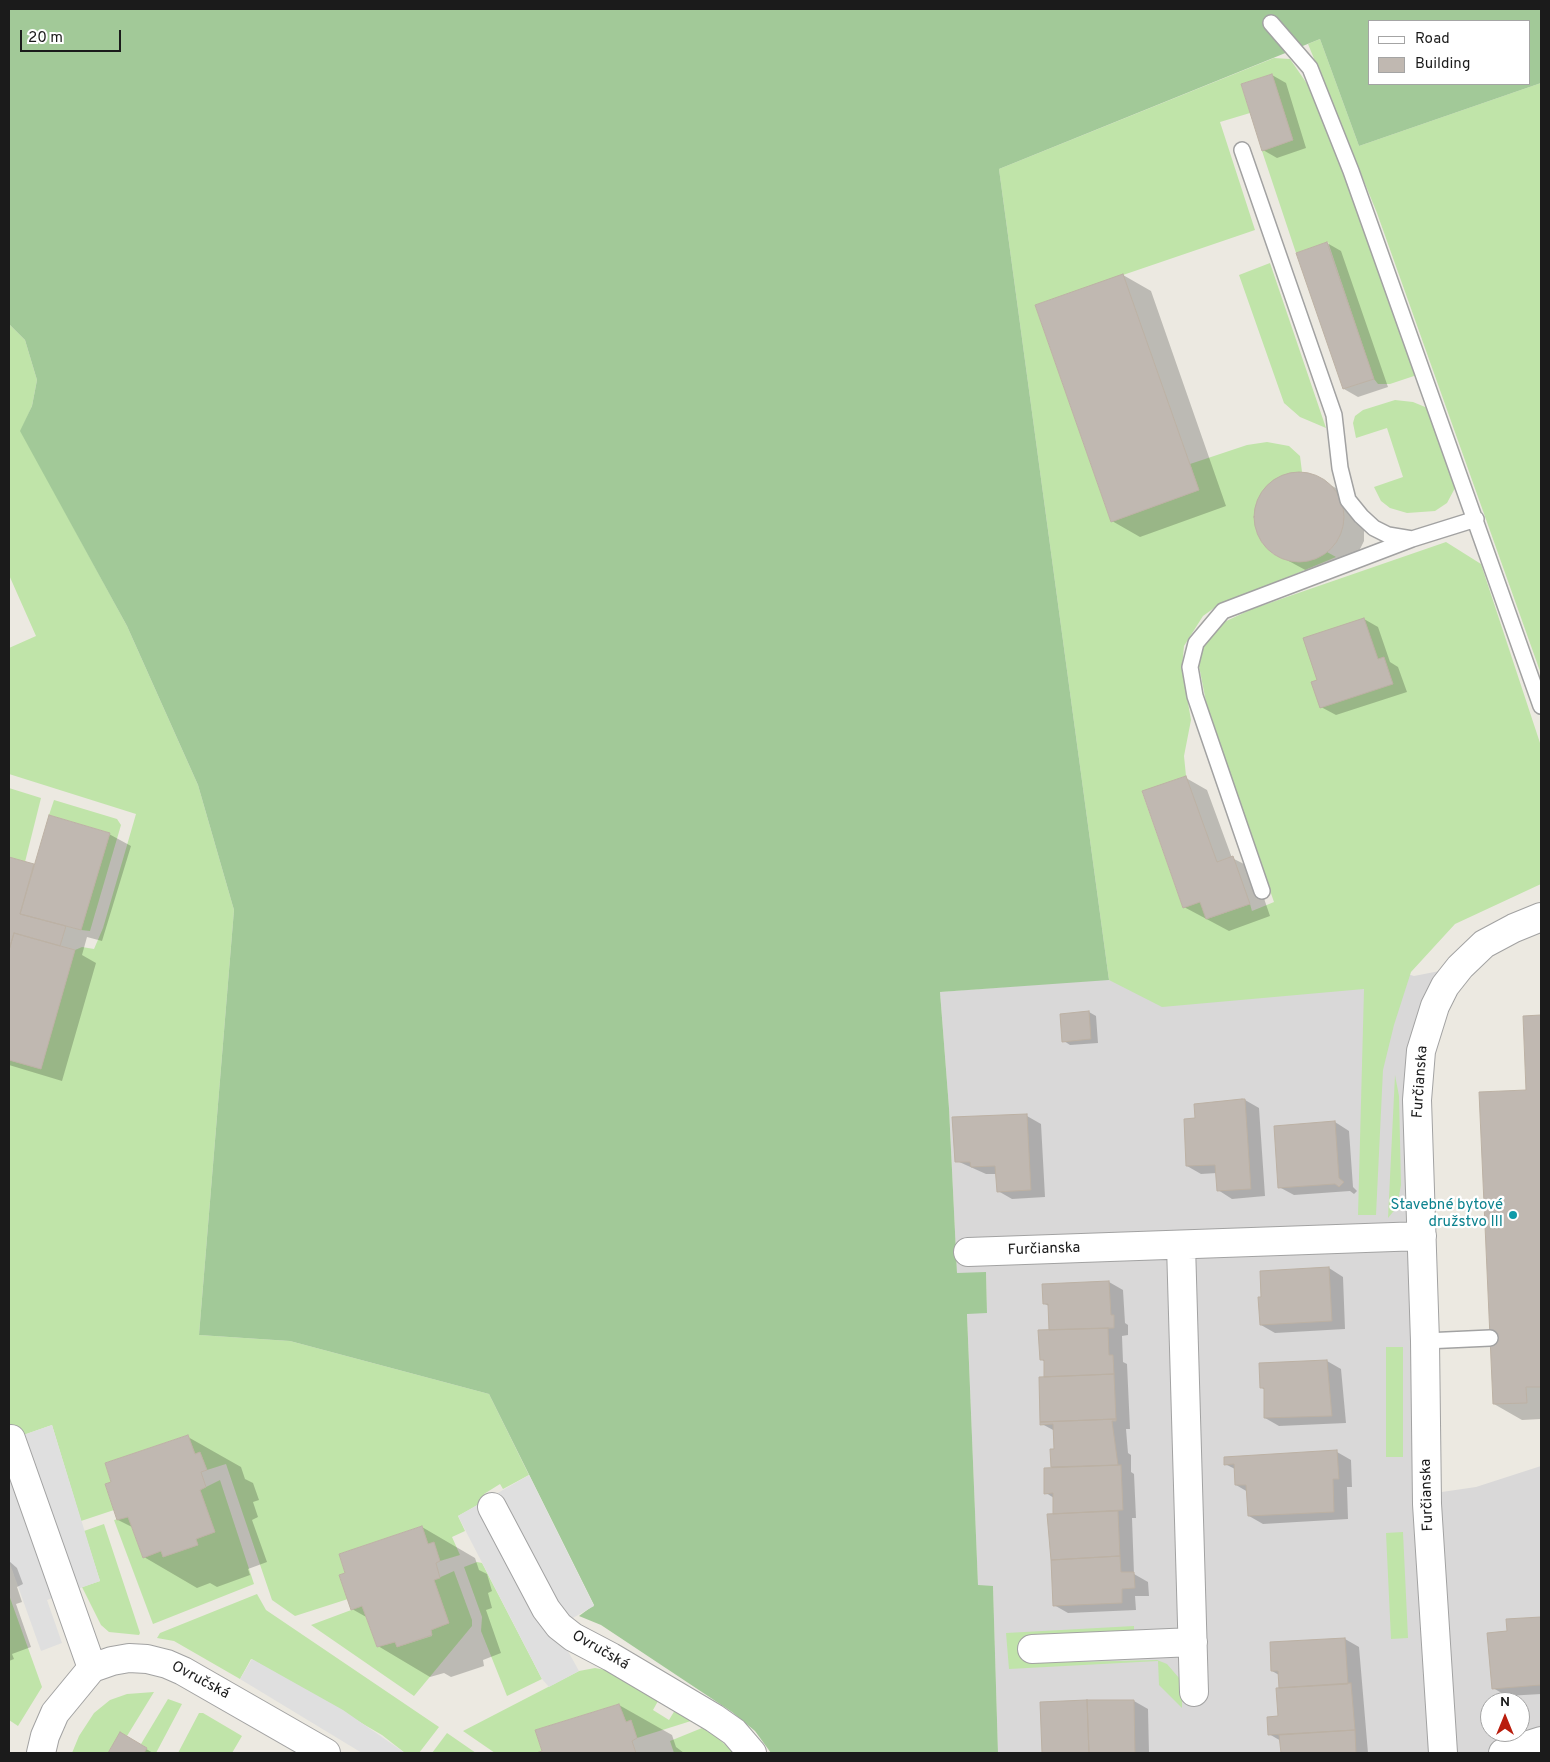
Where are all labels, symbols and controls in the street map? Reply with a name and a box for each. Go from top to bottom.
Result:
scale bar [22,20,124,52]
legend [1368,20,1530,85]
text: 20 m [28,29,63,48]
text: Road [1415,30,1450,49]
text: Building [1415,55,1470,74]
street label: Furčianska [1409,1045,1433,1119]
place label: Stavebné bytové družstvo III [1391,1197,1503,1232]
marker: Stavebné bytové družstvo III [1507,1209,1519,1221]
street label: Furčianska [1007,1240,1081,1260]
street label: Furčianska [1418,1458,1438,1532]
street label: Ovručská [568,1627,632,1675]
street label: Ovručská [168,1658,232,1704]
north arrow [1480,1692,1530,1742]
text: N [1500,1694,1510,1711]

